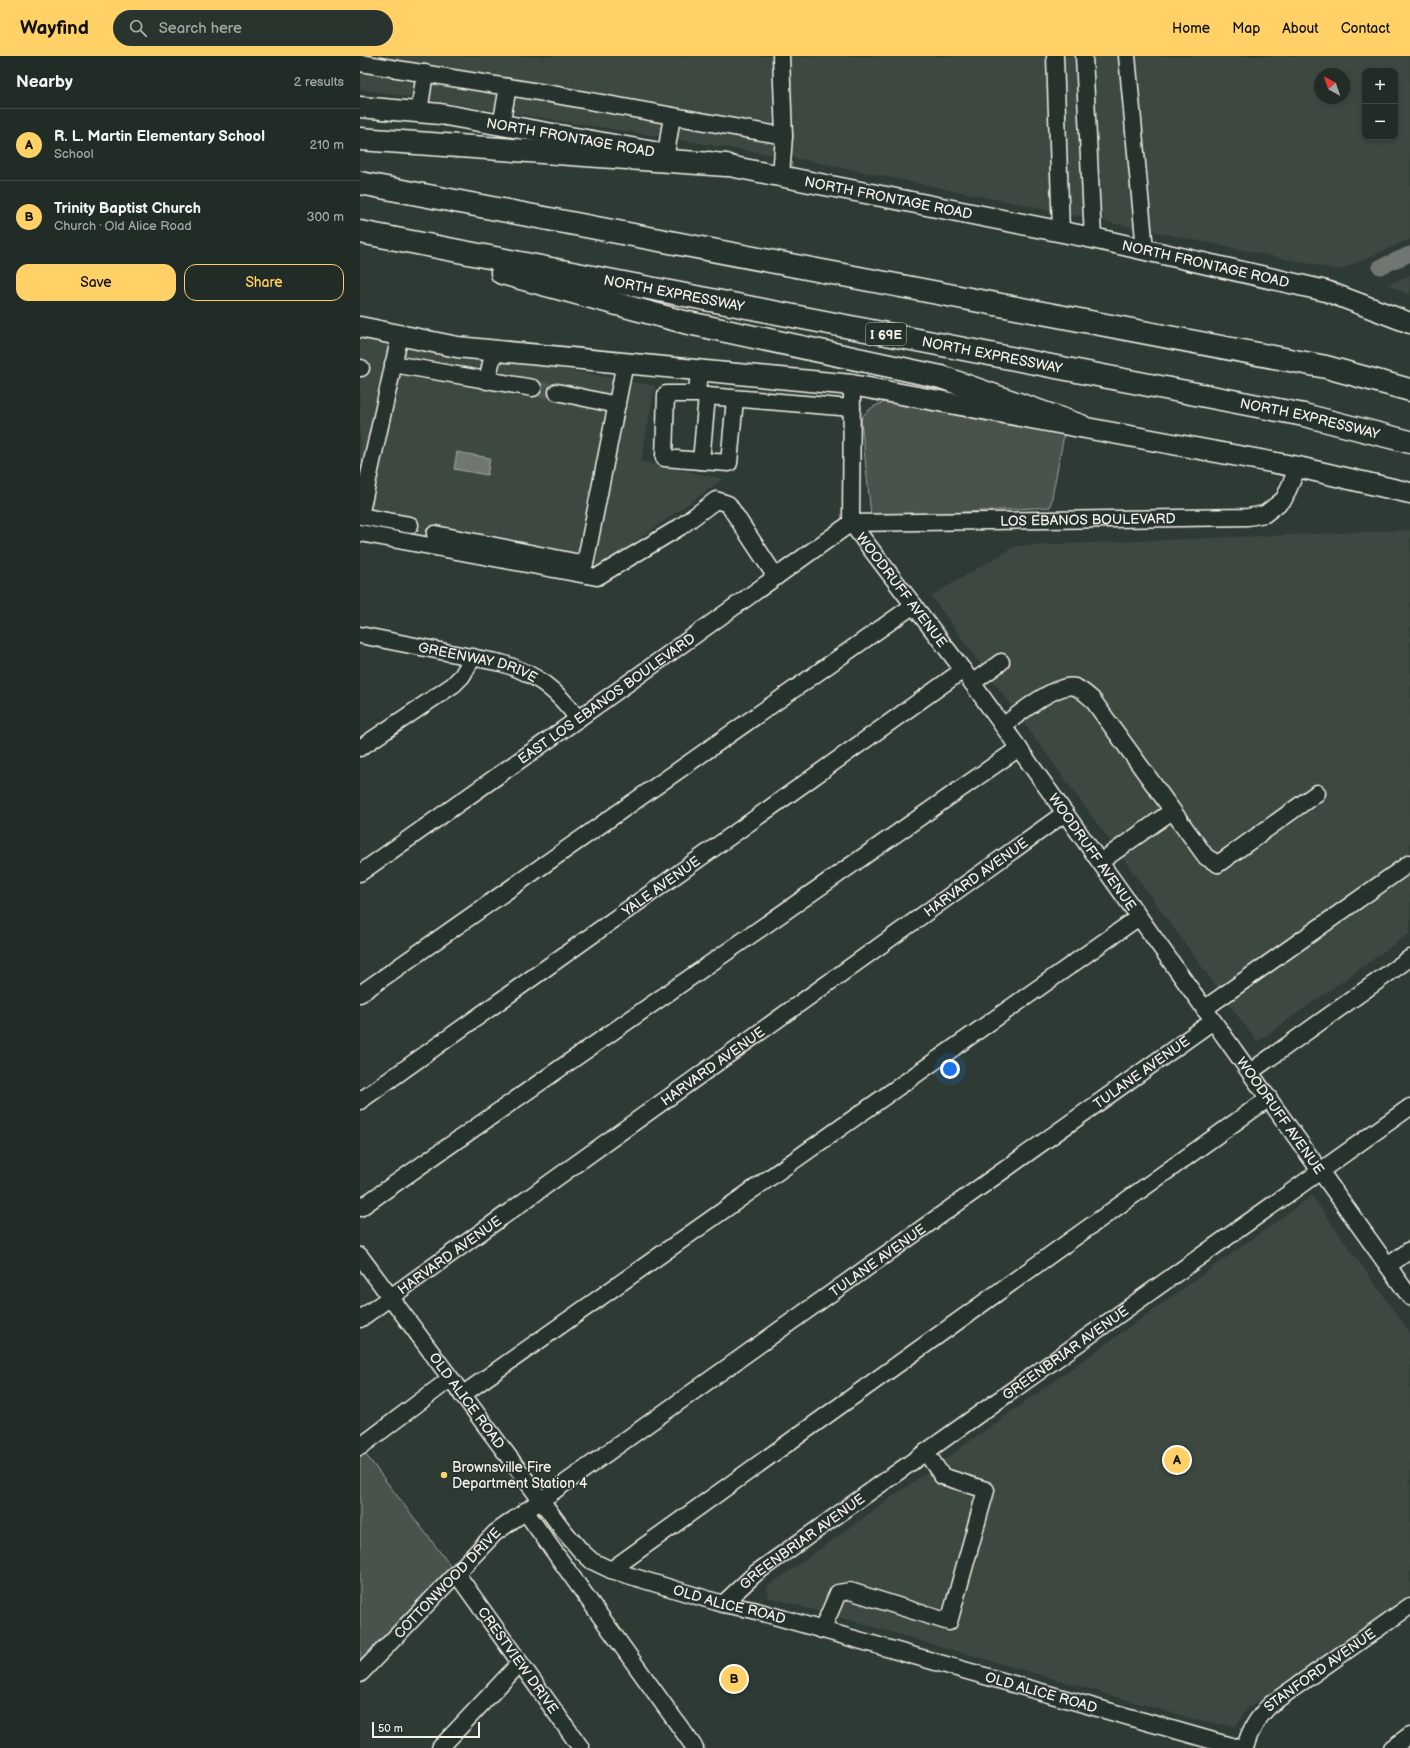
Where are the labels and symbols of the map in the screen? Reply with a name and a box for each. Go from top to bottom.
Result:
north arrow [1314,68,1350,104]
street label: NORTH FRONTAGE ROAD [485,114,656,161]
street label: NORTH FRONTAGE ROAD [803,173,974,223]
street label: NORTH FRONTAGE ROAD [1120,237,1291,291]
street label: NORTH EXPRESSWAY [602,271,747,315]
road number: I 69E [866,323,906,345]
street label: NORTH EXPRESSWAY [920,333,1065,377]
street label: NORTH EXPRESSWAY [1238,395,1382,443]
street label: LOS EBANOS BOULEVARD [1000,510,1176,530]
street label: WOODRUFF AVENUE [852,529,951,651]
street label: EAST LOS EBANOS BOULEVARD [515,630,699,768]
street label: GREENWAY DRIVE [417,639,540,686]
street label: WOODRUFF AVENUE [1045,790,1140,914]
street label: HARVARD AVENUE [921,834,1031,920]
street label: YALE AVENUE [618,853,704,920]
street label: HARVARD AVENUE [658,1023,768,1109]
street label: TULANE AVENUE [1090,1032,1193,1113]
street label: WOODRUFF AVENUE [1233,1054,1328,1178]
your location [940,1059,960,1079]
street label: HARVARD AVENUE [394,1212,505,1298]
street label: TULANE AVENUE [826,1221,929,1301]
street label: GREENBRIAR AVENUE [999,1302,1132,1404]
street label: OLD ALICE ROAD [425,1349,508,1452]
pin: A [1164,1445,1190,1475]
place label: Brownsville Fire Department Station 4 [452,1459,588,1492]
marker: Brownsville Fire Department Station 4 [439,1470,449,1480]
street label: GREENBRIAR AVENUE [736,1490,868,1593]
street label: COTTONWOOD DRIVE [391,1524,504,1642]
street label: OLD ALICE ROAD [671,1581,788,1628]
street label: CRESTVIEW DRIVE [474,1604,562,1717]
street label: STANFORD AVENUE [1260,1625,1379,1715]
pin: B [721,1664,747,1694]
street label: OLD ALICE ROAD [983,1669,1099,1717]
scale bar [372,1720,480,1739]

